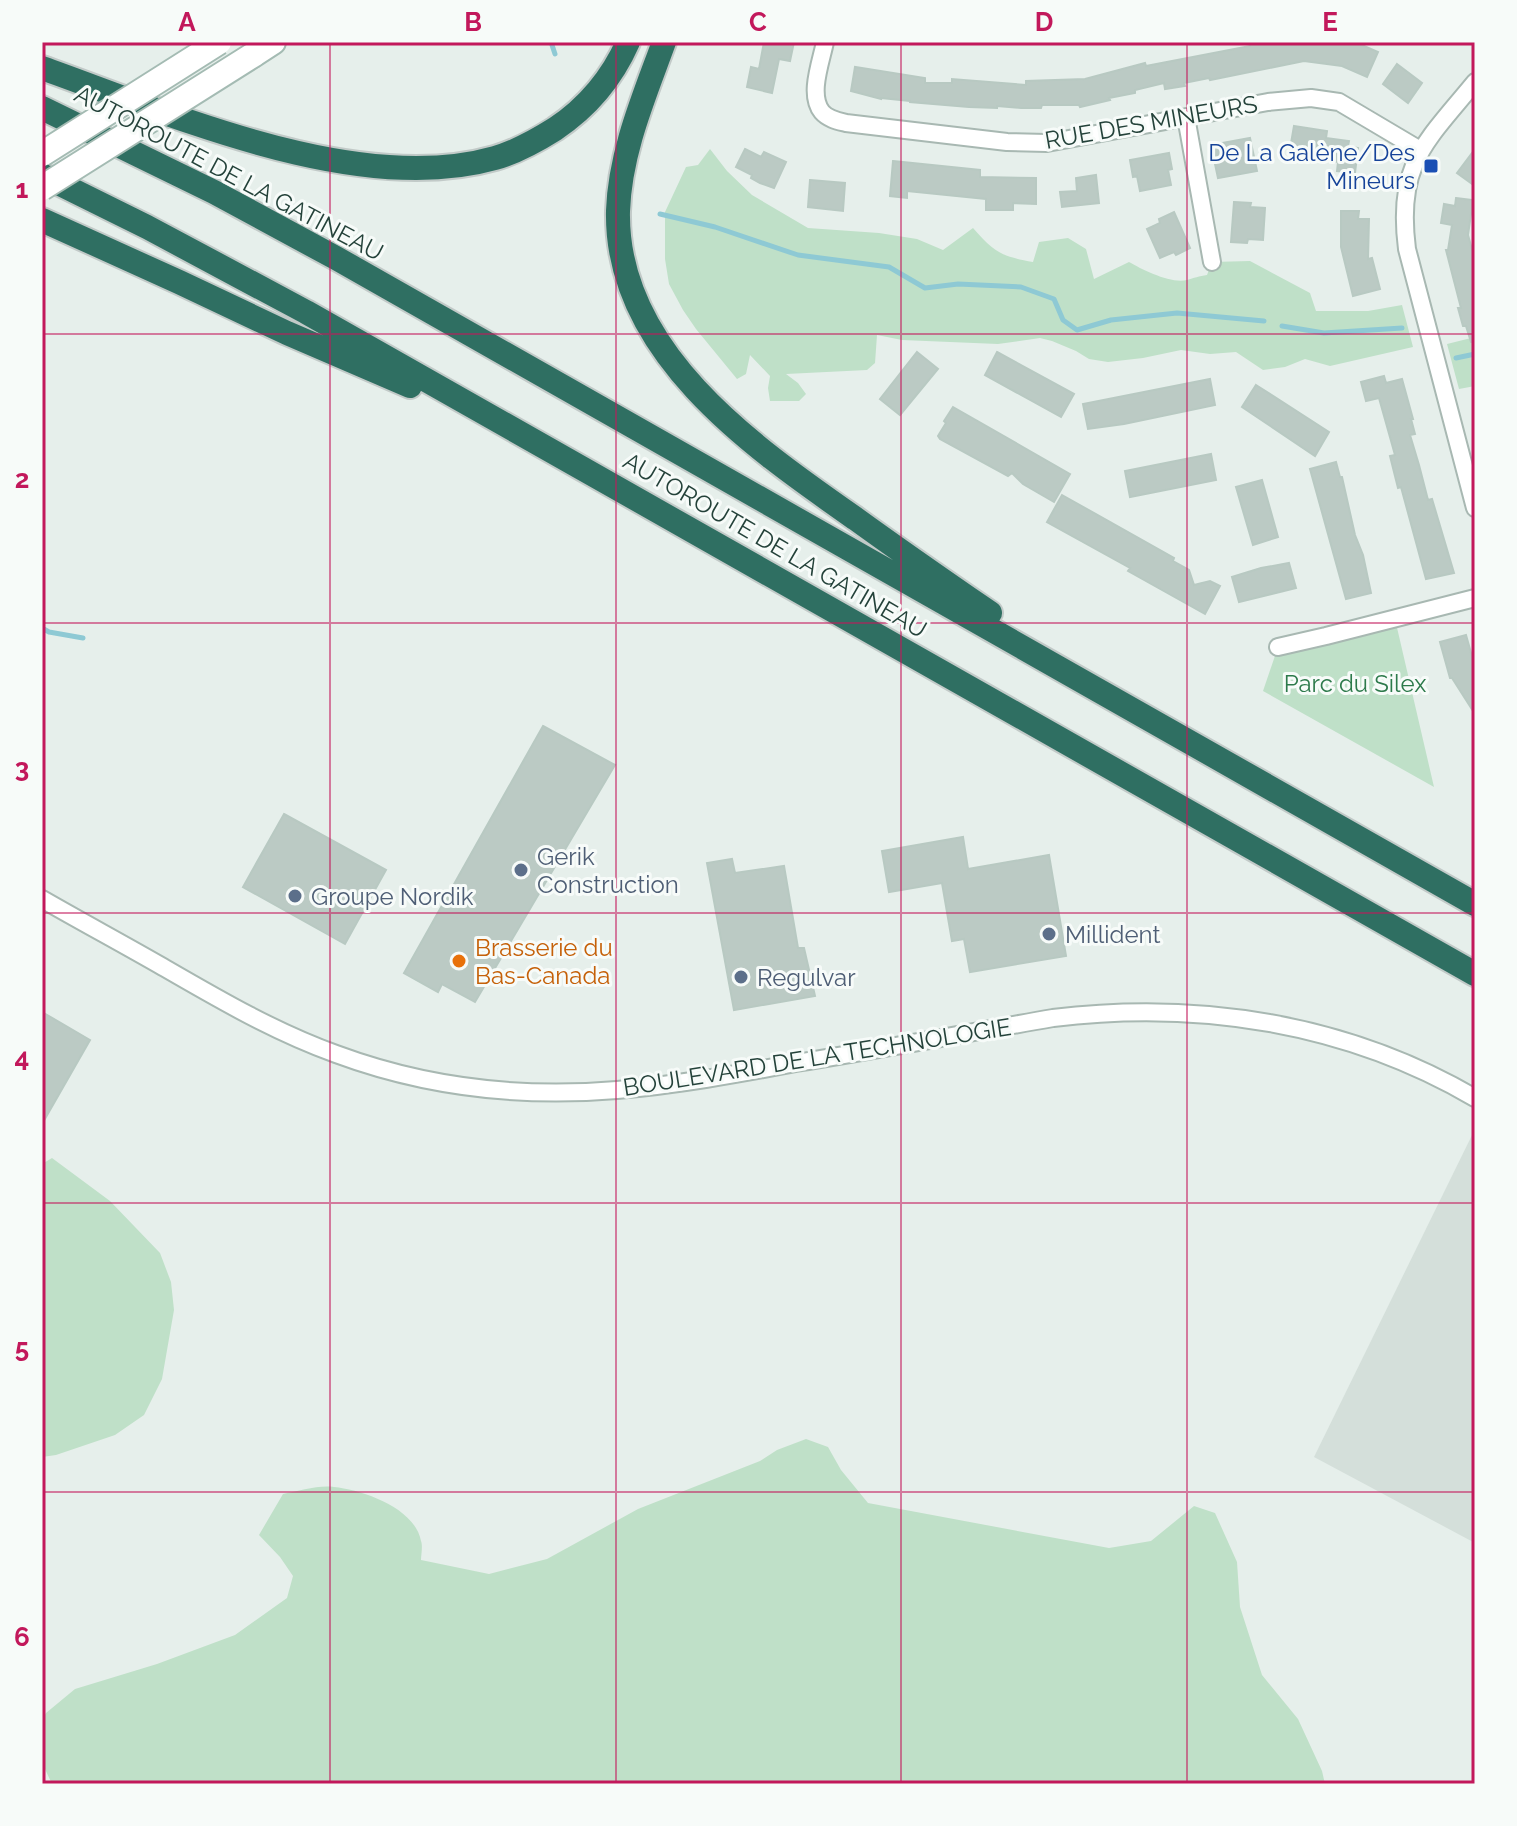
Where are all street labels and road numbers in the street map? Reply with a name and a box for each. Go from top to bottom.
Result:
street label: AUTOROUTE DE LA GATINEAU [70,79,388,267]
street label: RUE DES MINEURS [1042,89,1260,155]
street label: AUTOROUTE DE LA GATINEAU [618,446,932,644]
street label: BOULEVARD DE LA TECHNOLOGIE [621,1012,1013,1102]

